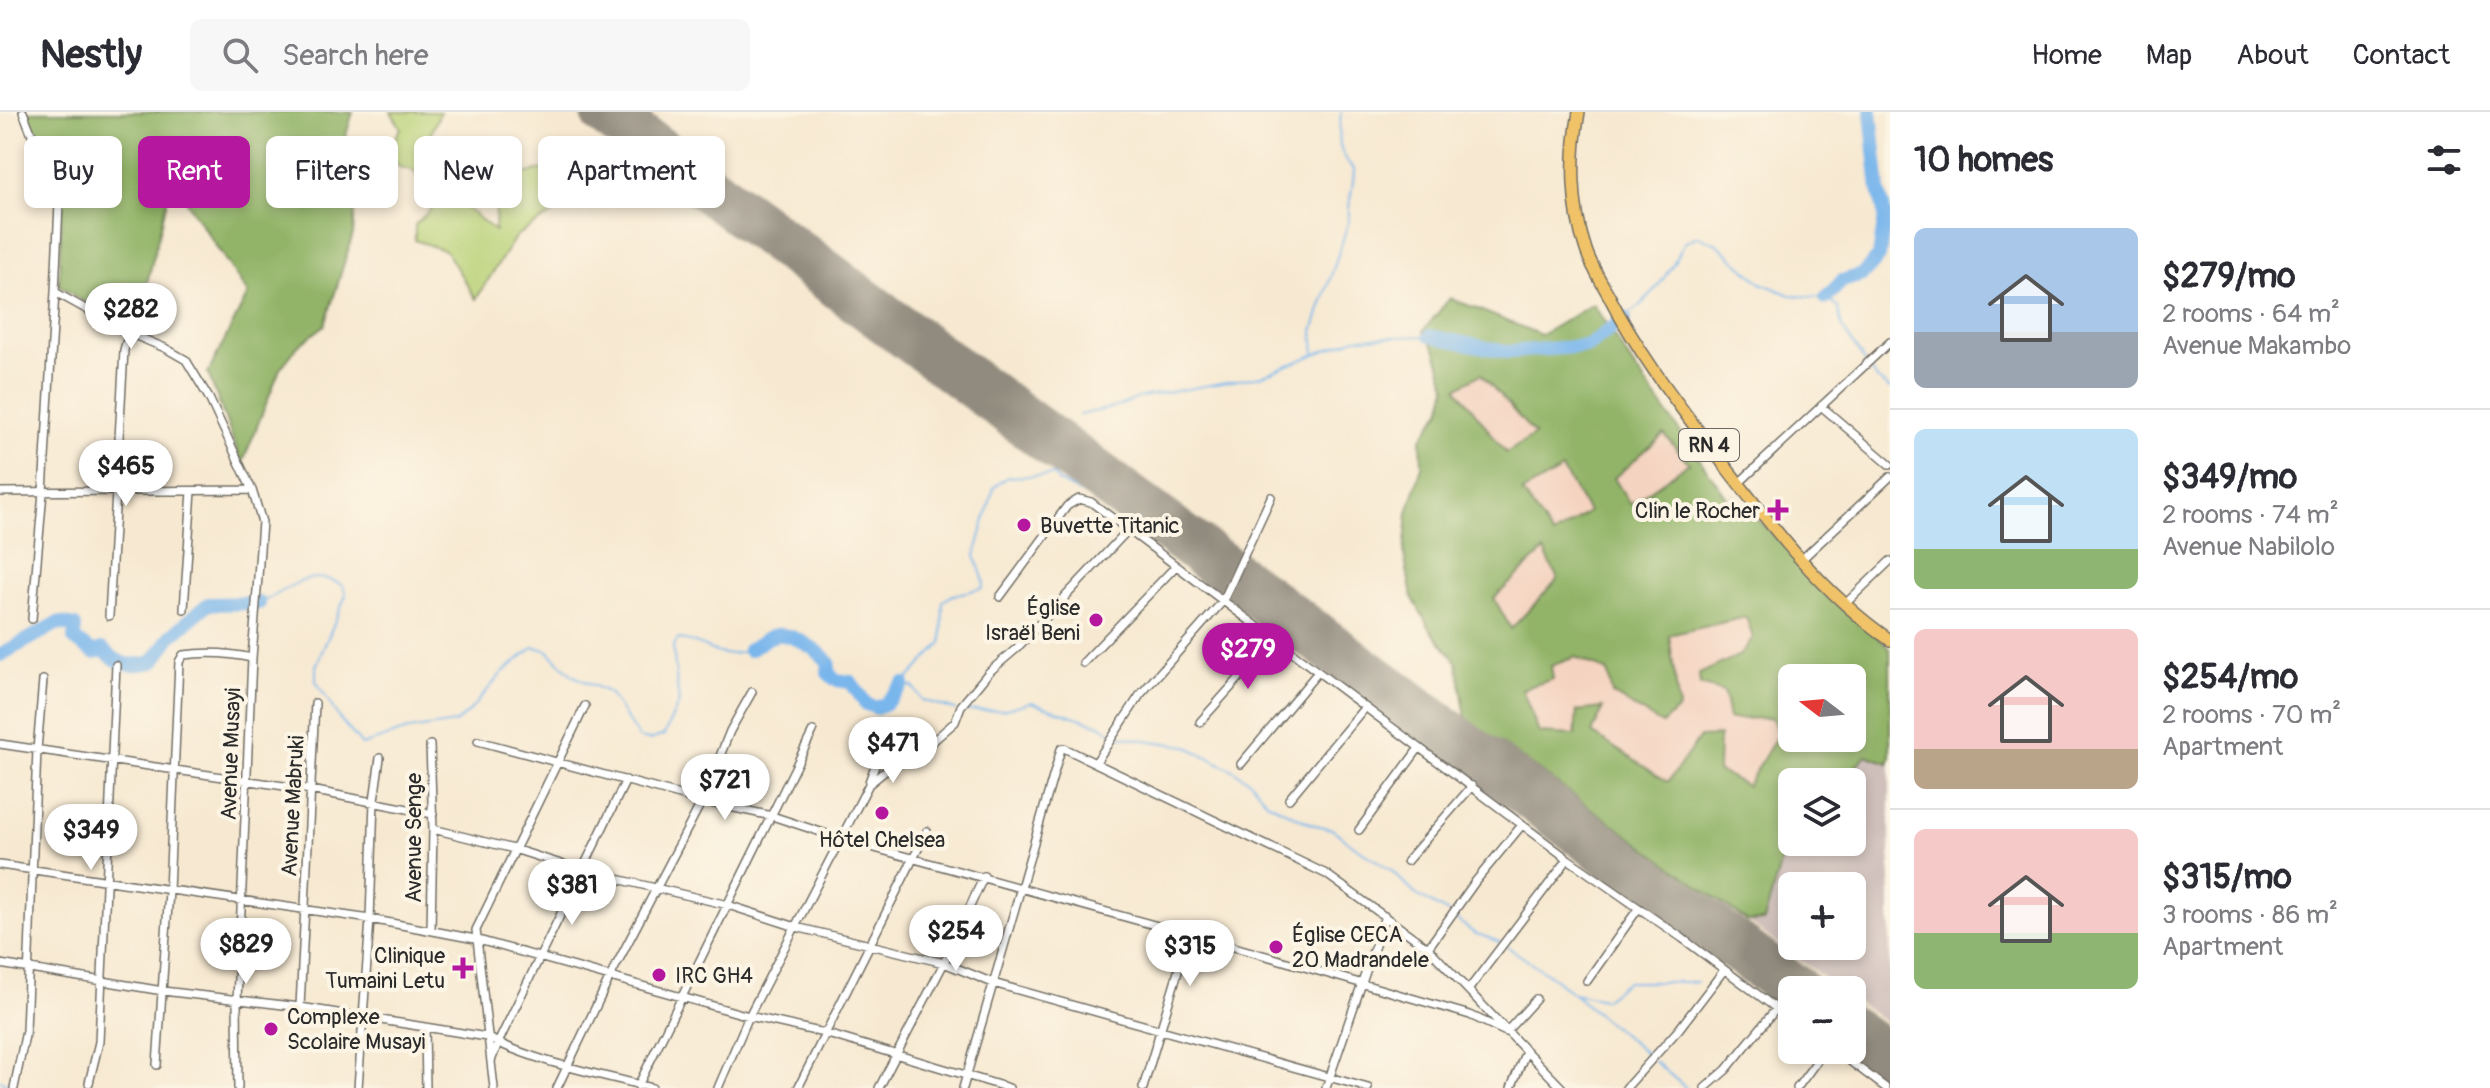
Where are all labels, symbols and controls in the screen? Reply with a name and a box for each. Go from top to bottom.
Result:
search box [190,19,750,91]
text: Nestly [40,31,142,79]
icon: search [218,33,262,77]
text: Search here [282,37,429,74]
text: Home [2031,38,2102,73]
text: Map [2146,38,2192,73]
text: About [2236,38,2309,73]
text: Contact [2353,38,2450,73]
chip: Buy [24,136,122,208]
chip: Rent [138,136,250,208]
chip: Filters [266,136,398,208]
chip: New [414,136,522,208]
chip: Apartment [538,136,725,208]
icon: filters [2422,138,2466,182]
text: 10 homes [1914,139,2053,182]
text: $279/mo [2162,255,2296,298]
icon: home [1978,260,2074,356]
pin: $282 [84,283,178,351]
text: $282 [103,293,159,325]
text: 2 rooms · 64 m² [2162,298,2340,330]
text: Avenue Makambo [2162,330,2351,362]
road number: RN 4 [1679,429,1739,461]
pin: $465 [79,440,173,508]
text: $465 [97,450,155,482]
text: $349/mo [2162,456,2297,499]
icon: home [1978,461,2074,557]
place label: Clin le Rocher [1635,497,1760,525]
marker: Clin le Rocher [1767,499,1789,521]
text: 2 rooms · 74 m² [2162,499,2339,531]
place label: Buvette Titanic [1040,512,1180,540]
marker: Buvette Titanic [1015,516,1033,534]
text: Avenue Nabilolo [2162,531,2335,563]
place label: Église Israël Beni [985,594,1080,647]
marker: Église Israël Beni [1087,611,1105,629]
pin: $279 [1201,623,1295,691]
text: $279 [1220,633,1276,665]
text: $254/mo [2162,656,2298,699]
icon: home [1978,661,2074,757]
north arrow [1778,664,1866,752]
map controls [1778,664,1866,1064]
street label: Avenue Musayi [215,687,247,821]
text: 2 rooms · 70 m² [2162,699,2341,731]
pin: $471 [846,717,940,785]
text: $471 [866,727,920,759]
text: Apartment [2162,731,2283,763]
street label: Avenue Mabruki [275,735,311,877]
pin: $721 [678,754,772,822]
text: $721 [699,764,751,796]
button: layers [1778,768,1866,856]
street label: Avenue Senge [400,773,428,903]
pin: $349 [44,804,138,872]
marker: Hôtel Chelsea [873,804,891,822]
text: $349 [62,814,120,846]
place label: Hôtel Chelsea [819,826,945,854]
text: $315/mo [2162,856,2292,899]
pin: $381 [525,859,619,927]
icon: home [1978,861,2074,957]
text: $381 [546,869,598,901]
button: + [1778,872,1866,960]
text: 3 rooms · 86 m² [2162,899,2338,931]
pin: $254 [909,905,1003,973]
text: $254 [927,915,985,947]
pin: $829 [199,918,293,986]
pin: $315 [1143,920,1237,988]
place label: Église CECA 20 Madrandele [1292,921,1429,974]
text: $829 [218,928,274,960]
text: $315 [1164,930,1216,962]
text: Apartment [2162,931,2283,963]
marker: Église CECA 20 Madrandele [1267,938,1285,956]
place label: Clinique Tumaini Letu [325,942,445,995]
marker: Clinique Tumaini Letu [452,957,474,979]
place label: IRC GH4 [675,962,753,990]
marker: IRC GH4 [650,966,668,984]
button: − [1778,976,1866,1064]
place label: Complexe Scolaire Musayi [287,1003,426,1056]
marker: Complexe Scolaire Musayi [262,1020,280,1038]

